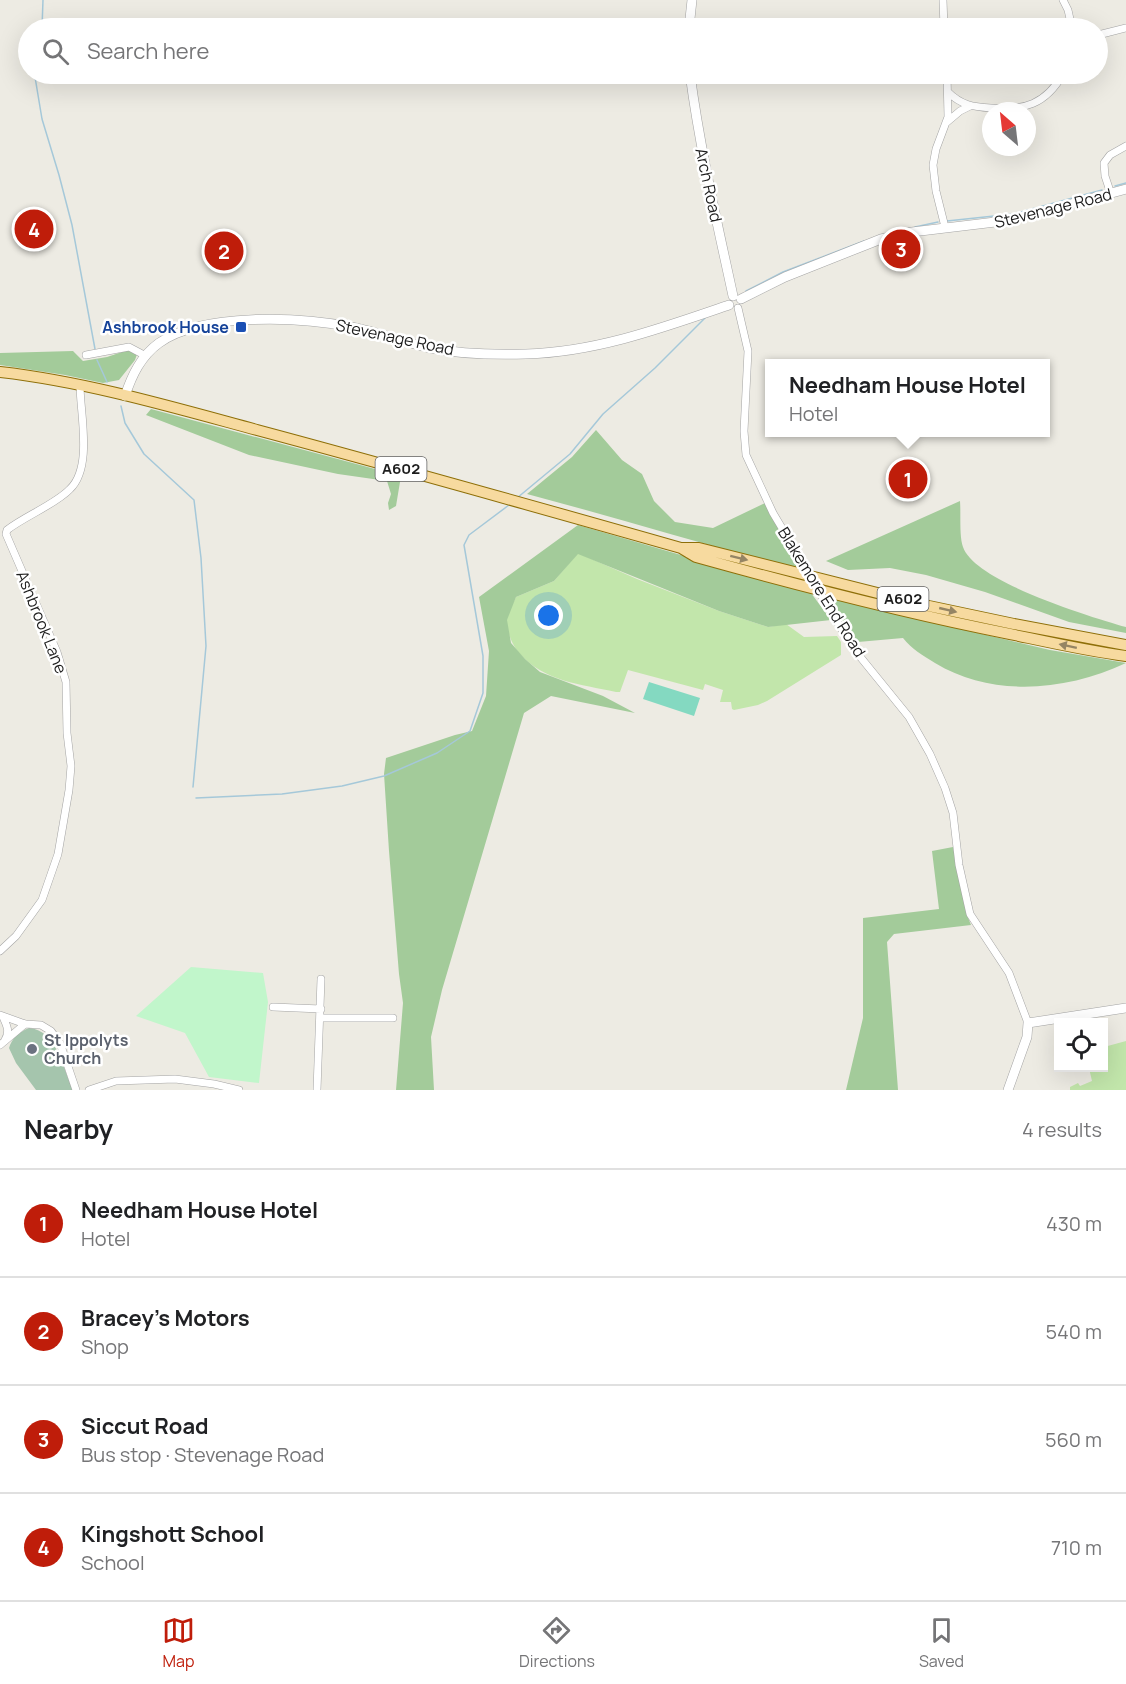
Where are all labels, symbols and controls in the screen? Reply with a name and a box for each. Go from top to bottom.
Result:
search box [18,18,1108,84]
icon: search [39,35,72,68]
text: Search here [87,36,209,66]
north arrow [982,102,1036,156]
street label: Arch Road [690,146,728,224]
street label: Stevenage Road [992,183,1114,233]
pin: 4 [15,206,54,252]
pin: 3 [882,226,920,272]
pin: 2 [204,228,244,274]
street label: Stevenage Road [334,314,456,360]
place label: Ashbrook House [102,316,229,338]
marker: Ashbrook House [234,320,248,334]
popup [765,359,1050,437]
text: Needham House Hotel [789,370,1026,400]
text: Hotel [789,400,838,427]
pin: 1 [888,456,928,502]
road number: A602 [376,457,426,481]
street label: Blakemore End Road [773,523,871,661]
one-way arrow [730,554,748,563]
street label: Ashbrook Lane [11,567,73,677]
road number: A602 [878,587,928,611]
your location [534,601,563,630]
one-way arrow [939,606,958,615]
one-way arrow [1059,641,1078,650]
map controls [1054,1018,1108,1072]
button: locate [1054,1018,1108,1072]
place label: St Ippolyts Church [44,1029,129,1069]
marker: St Ippolyts Church [25,1042,39,1056]
text: Nearby [24,1111,113,1147]
text: 4 results [1022,1116,1102,1143]
text: Needham House Hotel [81,1195,318,1225]
text: 1 [39,1210,48,1237]
text: 430 m [1046,1210,1102,1237]
text: Hotel [81,1225,131,1252]
text: Bracey's Motors [81,1303,250,1333]
text: 2 [38,1318,49,1345]
text: 540 m [1046,1318,1102,1345]
text: Shop [81,1333,129,1360]
text: Siccut Road [81,1411,209,1441]
text: 3 [38,1426,49,1453]
text: 560 m [1045,1426,1102,1453]
text: Bus stop · Stevenage Road [81,1441,324,1468]
text: Kingshott School [81,1519,264,1549]
text: 4 [37,1534,50,1561]
text: 710 m [1051,1534,1102,1561]
text: School [81,1549,145,1576]
tab: Map [162,1614,195,1672]
tab: Directions [519,1614,595,1672]
tab: Saved [919,1614,964,1672]

